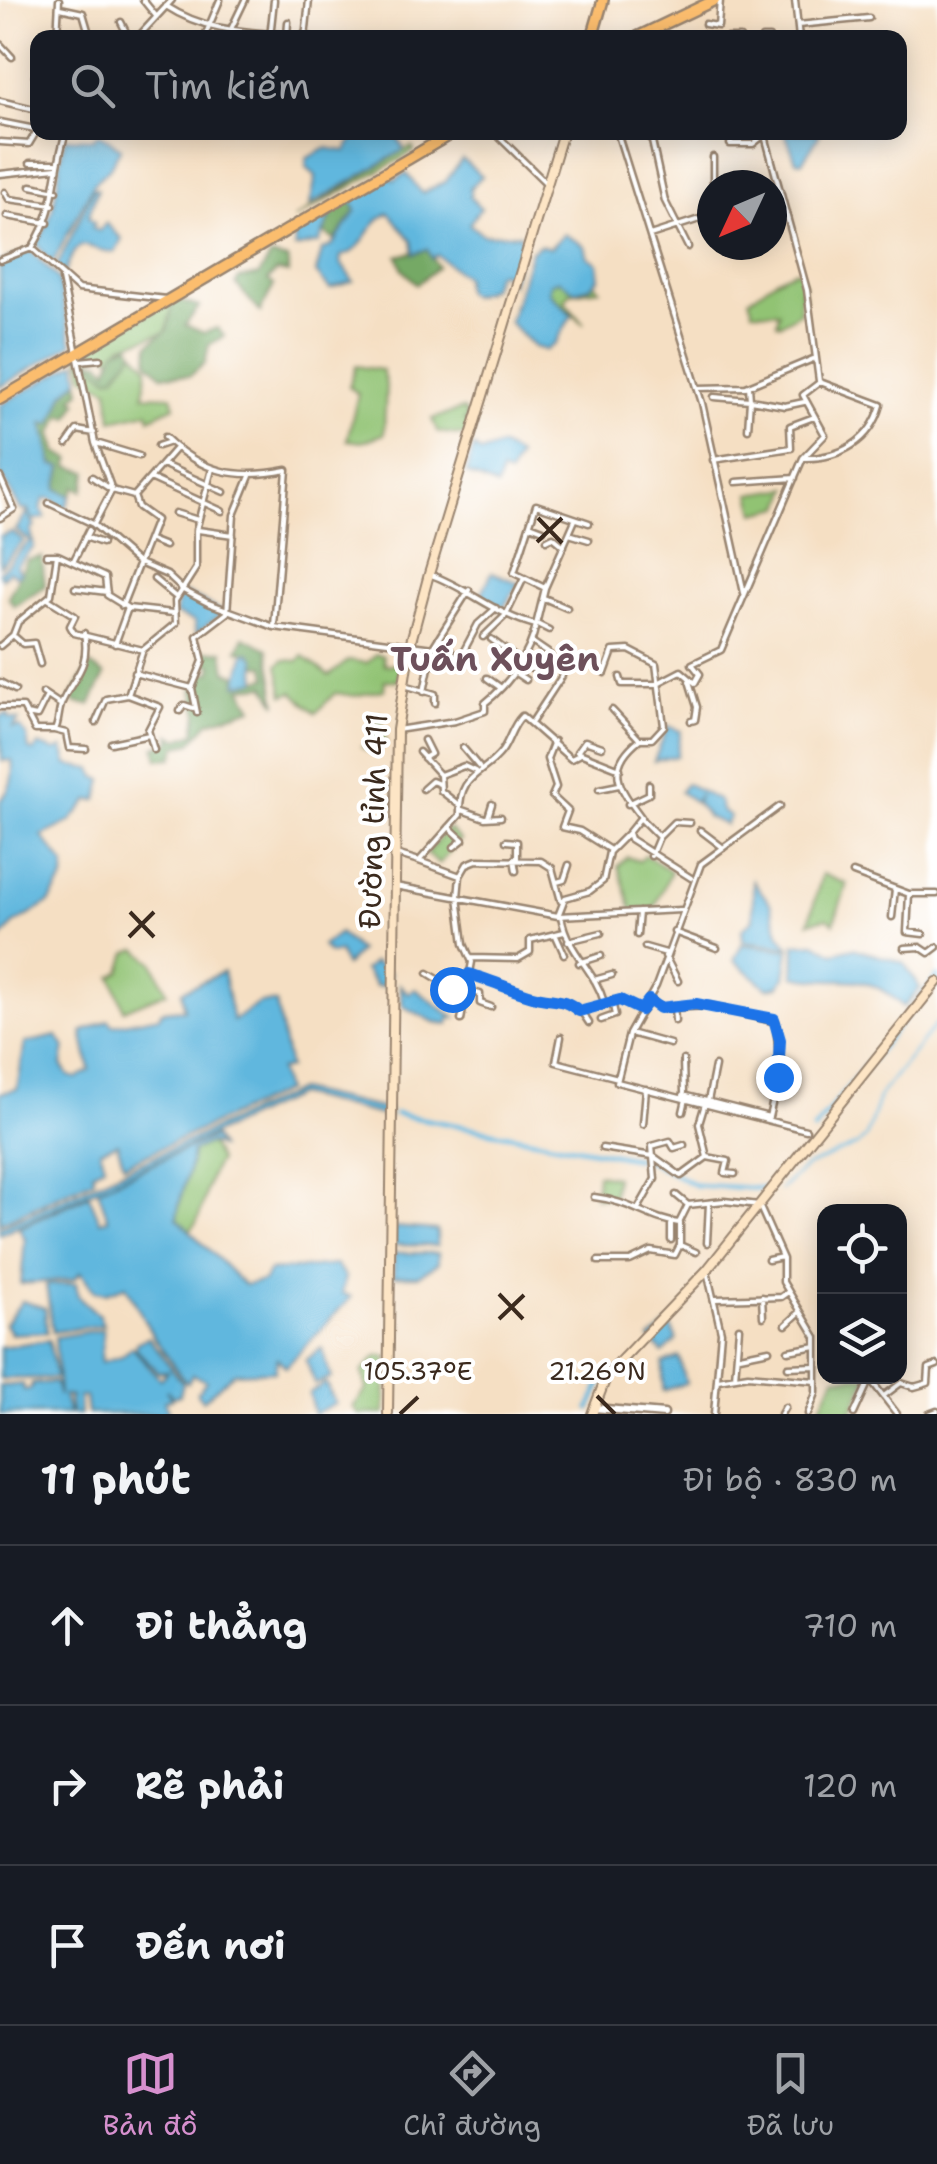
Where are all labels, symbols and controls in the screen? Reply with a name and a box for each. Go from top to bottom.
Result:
search box [30,30,907,140]
icon: search [65,58,120,113]
text: Tìm kiếm [145,60,310,111]
north arrow [697,170,787,260]
district label: Tuấn Xuyên [390,635,600,682]
street label: Đường tỉnh 411 [349,712,397,930]
route start [430,967,476,1013]
route end [756,1055,802,1101]
map controls [817,1204,907,1384]
button: locate [817,1204,907,1294]
button: layers [817,1294,907,1384]
text: 105.37°E [364,1354,472,1388]
text: 21.26°N [548,1354,646,1388]
text: 11 phút [40,1451,191,1507]
text: Đi bộ · 830 m [683,1458,897,1501]
icon: ahead [40,1598,95,1653]
text: Đi thẳng [135,1600,307,1651]
text: 710 m [803,1604,897,1647]
icon: right [40,1758,95,1813]
text: Rẽ phải [135,1760,284,1811]
text: 120 m [803,1764,897,1807]
icon: arrive [40,1918,95,1973]
text: Đến nơi [135,1920,286,1971]
tab: Bản đồ [103,2046,197,2144]
tab: Chỉ đường [403,2046,541,2144]
tab: Đã lưu [747,2046,834,2144]

